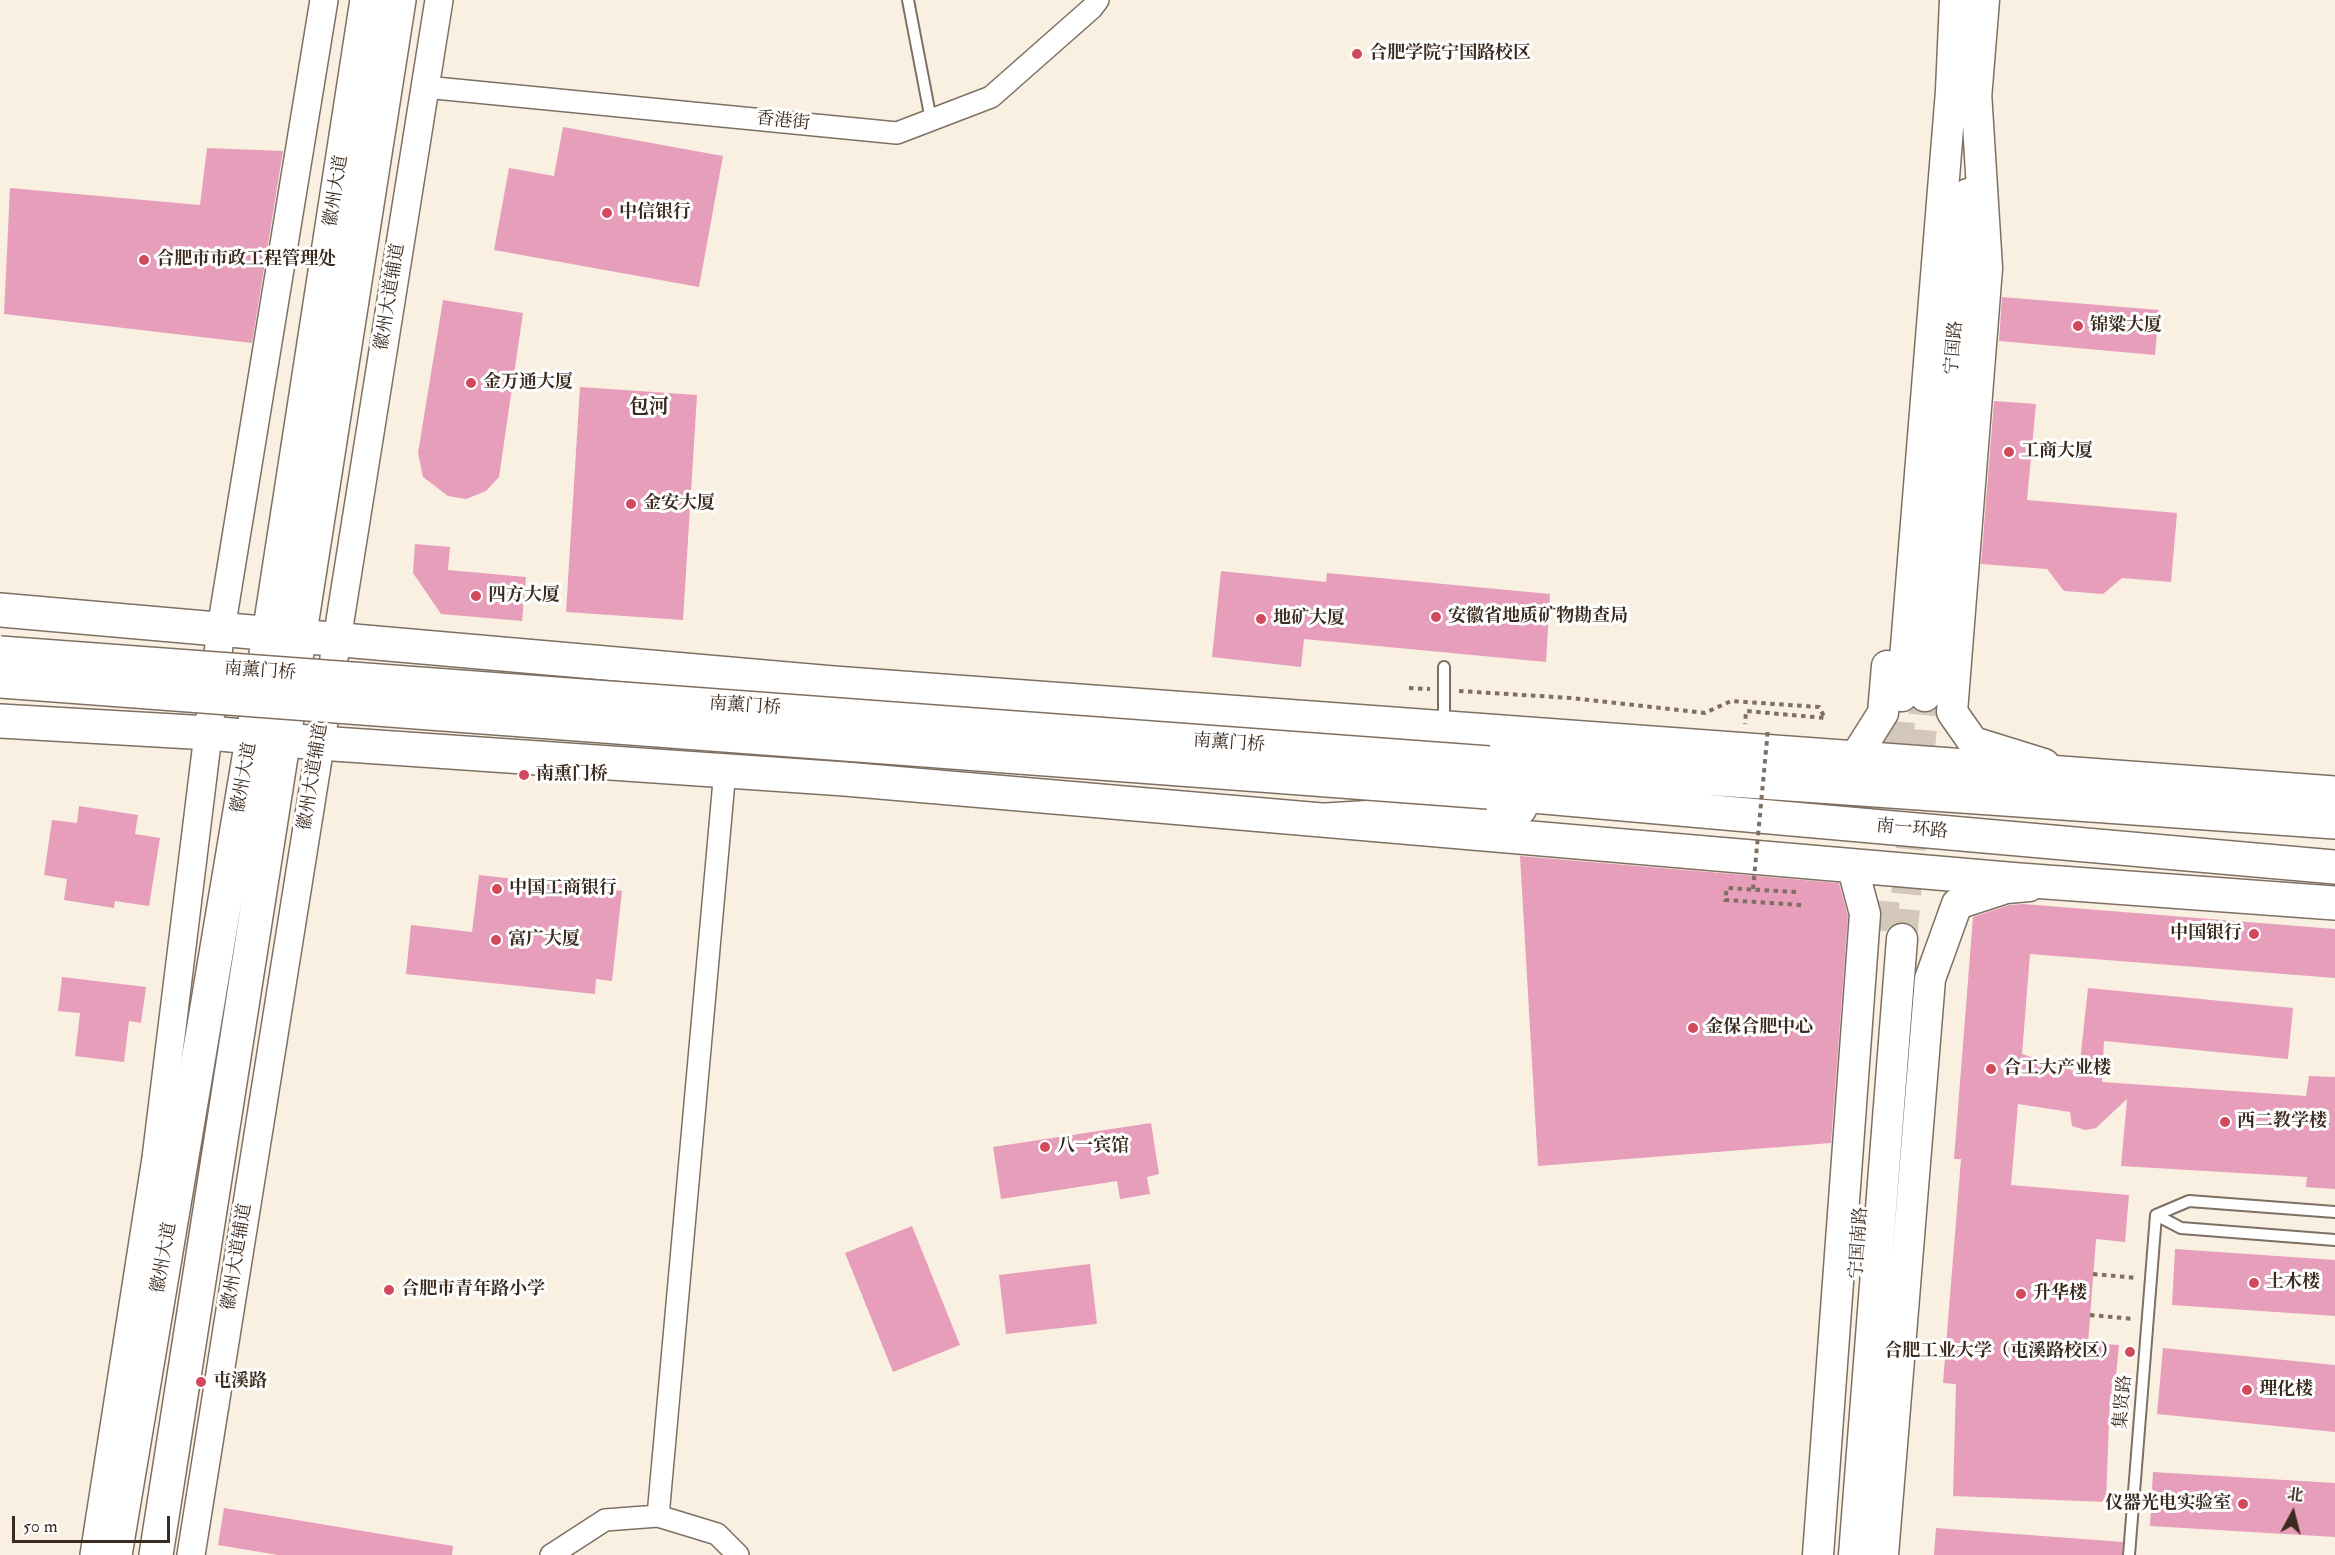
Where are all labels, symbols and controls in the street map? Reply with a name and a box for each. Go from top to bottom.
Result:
place label: 合肥学院宁国路校区 [1369,43,1531,65]
marker: 合肥学院宁国路校区 [1350,47,1364,61]
street label: 香港街 [755,108,811,136]
street label: 徽州大道 [321,154,353,228]
place label: 中信银行 [619,202,691,224]
marker: 中信银行 [600,206,614,220]
street label: 徽州大道辅道 [372,242,410,352]
place label: 合肥市市政工程管理处 [156,249,336,271]
marker: 合肥市市政工程管理处 [137,253,151,267]
place label: 锦粱大厦 [2090,315,2162,337]
marker: 锦粱大厦 [2071,319,2085,333]
street label: 宁国路 [1942,320,1968,376]
place label: 金万通大厦 [483,372,573,394]
marker: 金万通大厦 [464,376,478,390]
district label: 包河 [629,397,669,421]
place label: 工商大厦 [2021,441,2093,463]
marker: 工商大厦 [2002,445,2016,459]
place label: 金安大厦 [643,493,715,515]
marker: 金安大厦 [624,497,638,511]
place label: 四方大厦 [488,585,560,607]
marker: 四方大厦 [469,589,483,603]
place label: 安徽省地质矿物勘查局 [1448,606,1628,628]
place label: 地矿大厦 [1273,608,1345,630]
marker: 安徽省地质矿物勘查局 [1429,610,1443,624]
marker: 地矿大厦 [1254,612,1268,626]
street label: 南薰门桥 [223,659,297,685]
street label: 南薰门桥 [708,694,782,720]
street label: 徽州大道辅道 [295,722,333,832]
street label: 南薰门桥 [1192,731,1266,757]
street label: 徽州大道 [228,741,262,815]
place label: 南熏门桥 [536,764,608,786]
marker: 南熏门桥 [517,768,531,782]
street label: 南一环路 [1875,816,1949,844]
place label: 中国工商银行 [509,878,617,900]
marker: 中国工商银行 [490,882,504,896]
place label: 中国银行 [2170,923,2242,945]
marker: 中国银行 [2247,927,2261,941]
place label: 富广大厦 [508,929,580,951]
marker: 富广大厦 [489,933,503,947]
place label: 金保合肥中心 [1705,1017,1813,1039]
marker: 金保合肥中心 [1686,1021,1700,1035]
place label: 合工大产业楼 [2003,1058,2111,1080]
marker: 合工大产业楼 [1984,1062,1998,1076]
place label: 西二教学楼 [2237,1111,2327,1133]
marker: 西二教学楼 [2218,1115,2232,1129]
place label: 八一宾馆 [1057,1136,1129,1158]
marker: 八一宾馆 [1038,1140,1052,1154]
street label: 徽州大道辅道 [219,1202,257,1312]
street label: 宁国南路 [1847,1206,1873,1280]
street label: 徽州大道 [148,1221,182,1295]
place label: 土木楼 [2266,1272,2320,1294]
marker: 土木楼 [2247,1276,2261,1290]
place label: 合肥市青年路小学 [401,1279,545,1301]
marker: 合肥市青年路小学 [382,1283,396,1297]
place label: 升华楼 [2033,1283,2087,1305]
marker: 升华楼 [2014,1287,2028,1301]
place label: 合肥工业大学（屯溪路校区） [1884,1341,2118,1363]
marker: 合肥工业大学（屯溪路校区） [2123,1345,2137,1359]
place label: 屯溪路 [213,1371,267,1393]
street label: 集贤路 [2111,1374,2137,1430]
marker: 屯溪路 [194,1375,208,1389]
place label: 理化楼 [2259,1379,2313,1401]
marker: 理化楼 [2240,1383,2254,1397]
north arrow [2263,1483,2323,1543]
text: 北 [2286,1484,2304,1506]
place label: 仪器光电实验室 [2105,1493,2231,1515]
marker: 仪器光电实验室 [2236,1497,2250,1511]
scale bar [15,1504,172,1542]
text: 50 m [23,1515,58,1538]

